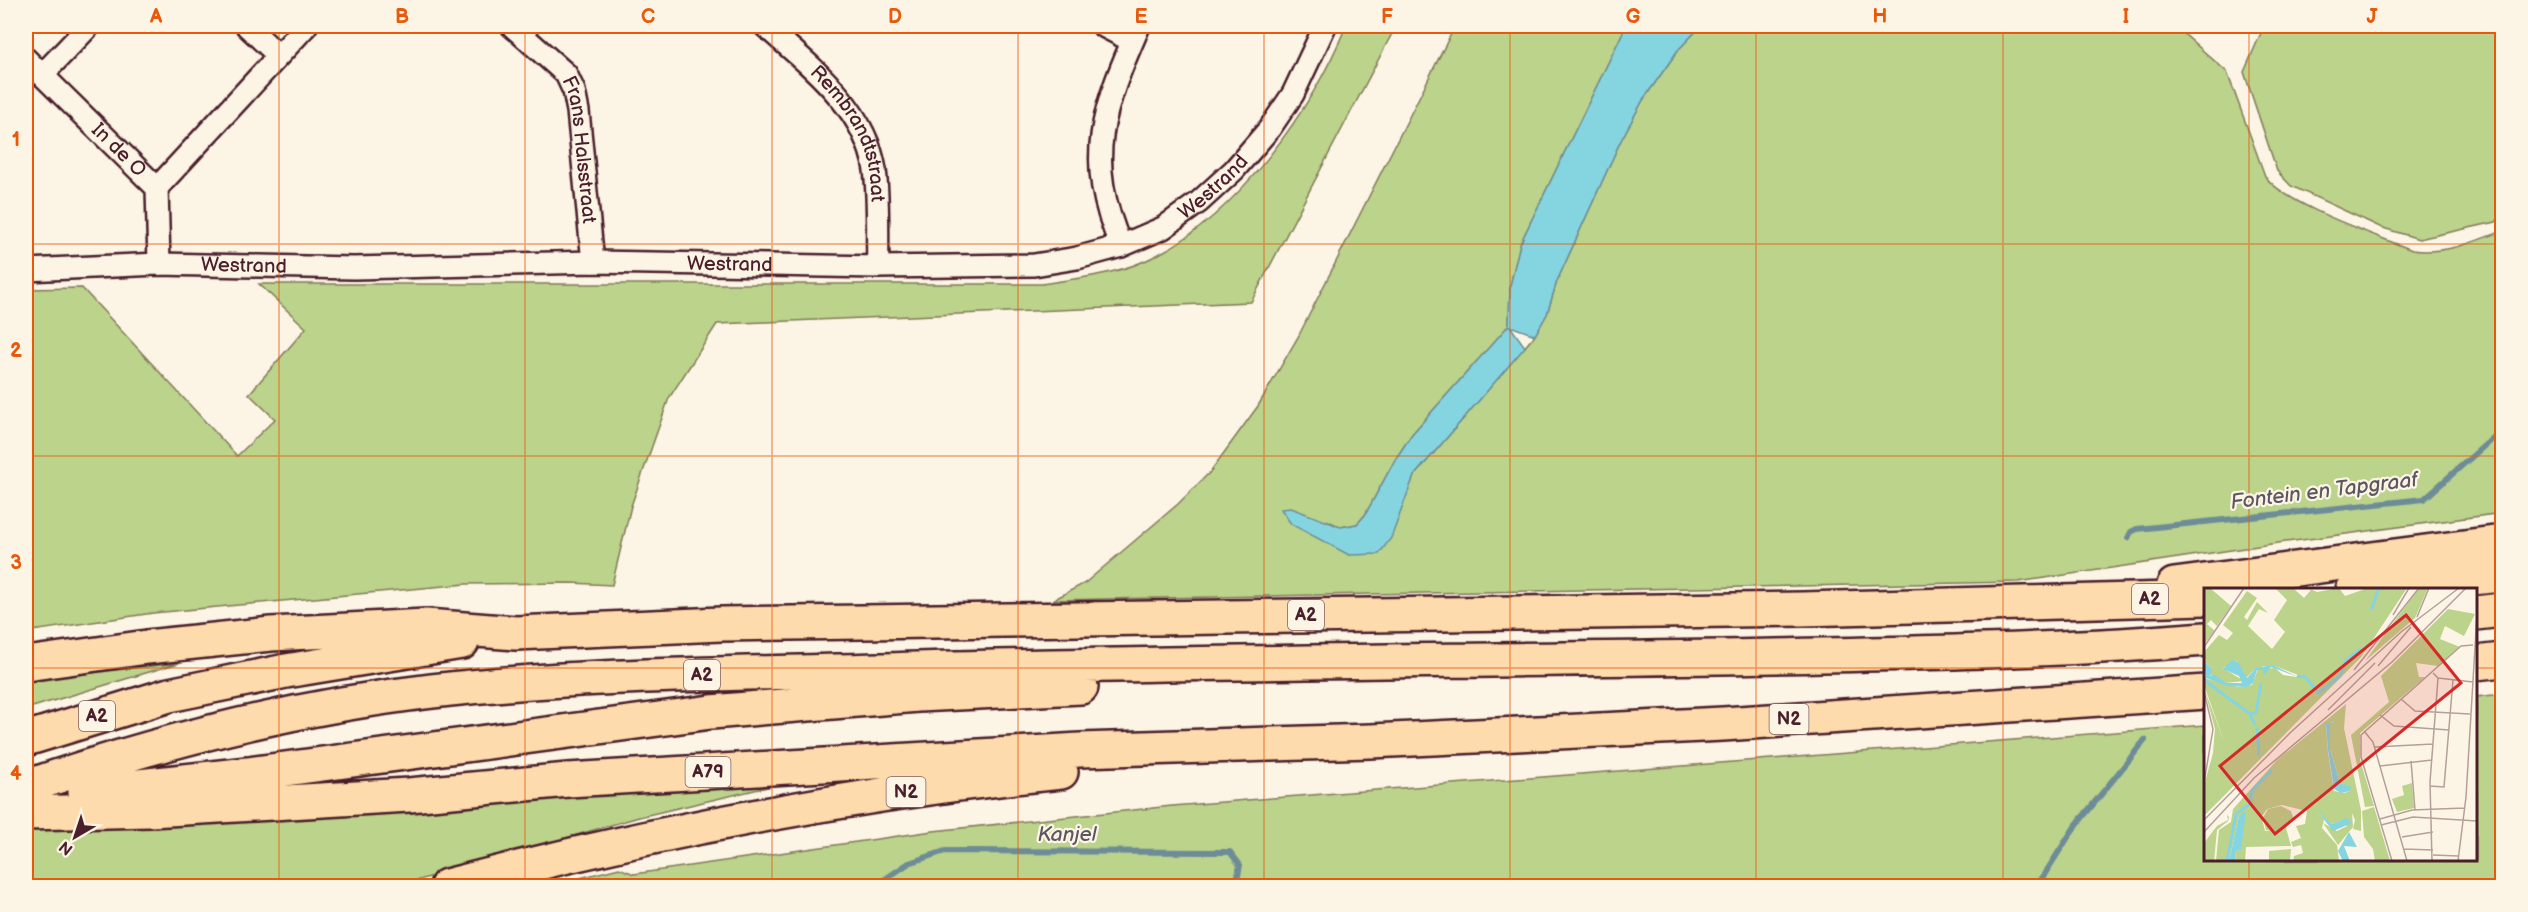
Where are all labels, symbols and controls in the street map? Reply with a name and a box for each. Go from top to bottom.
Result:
text: A [149,5,163,29]
text: B [395,5,409,29]
text: C [641,5,655,29]
text: D [888,5,902,29]
text: E [1135,5,1148,29]
text: F [1381,5,1393,29]
text: G [1626,5,1641,29]
text: H [1873,5,1887,29]
text: I [2123,5,2129,29]
text: J [2367,5,2379,29]
street label: Rembrandtstraat [805,60,889,202]
street label: Frans Halsstraat [557,72,601,225]
street label: In de O [86,118,151,182]
text: 1 [12,128,20,152]
street label: Westrand [1174,150,1253,225]
street label: Westrand [687,252,773,277]
street label: Westrand [201,253,287,279]
text: 2 [10,339,22,363]
water label: Fontein en Tapgraaf [2229,467,2422,515]
text: 3 [10,551,22,575]
road number: A2 [2132,584,2168,614]
inset map [2204,588,2477,861]
road number: A2 [1288,600,1324,630]
road number: A2 [684,660,720,690]
road number: A2 [79,701,115,731]
road number: N2 [1770,704,1808,734]
road number: A79 [686,757,730,787]
text: 4 [10,762,22,786]
road number: N2 [886,777,926,807]
north arrow [45,807,105,867]
water label: Kanjel [1038,822,1098,847]
text: N [56,836,77,859]

